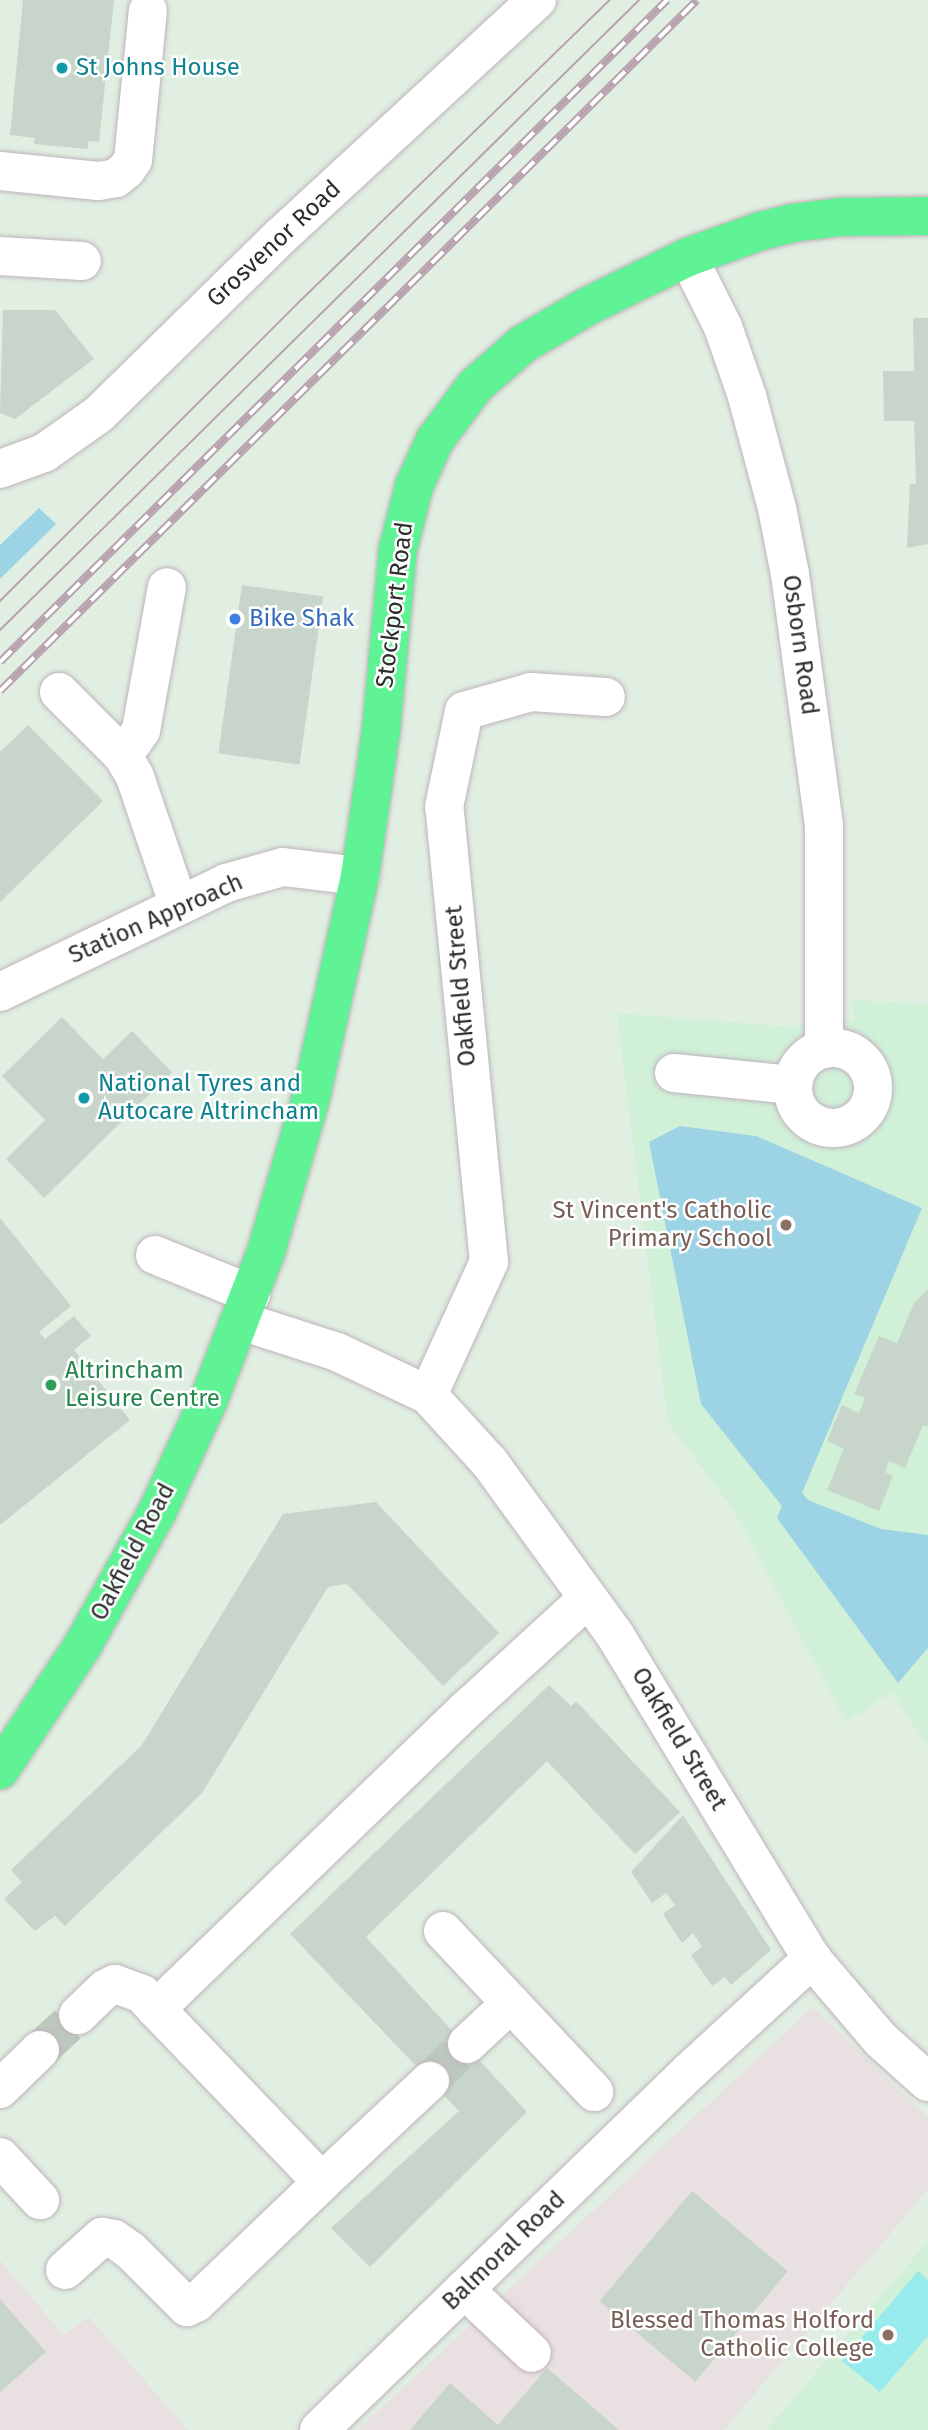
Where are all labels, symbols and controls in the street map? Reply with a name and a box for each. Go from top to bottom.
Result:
place label: St Johns House [76,54,240,82]
marker: St Johns House [54,60,70,76]
street label: Grosvenor Road [201,175,347,313]
street label: Stockport Road [371,520,419,690]
street label: Osborn Road [776,573,824,717]
place label: Bike Shak [249,605,354,633]
marker: Bike Shak [227,611,243,627]
street label: Station Approach [64,868,248,970]
street label: Oakfield Street [440,904,482,1068]
place label: National Tyres and Autocare Altrincham [98,1070,319,1126]
marker: National Tyres and Autocare Altrincham [76,1090,92,1106]
place label: St Vincent's Catholic Primary School [552,1197,772,1253]
marker: St Vincent's Catholic Primary School [778,1217,794,1233]
place label: Altrincham Leisure Centre [65,1357,220,1413]
marker: Altrincham Leisure Centre [43,1377,59,1393]
street label: Oakfield Road [85,1478,181,1626]
street label: Oakfield Street [625,1662,733,1816]
street label: Balmoral Road [437,2185,571,2317]
place label: Blessed Thomas Holford Catholic College [610,2307,874,2363]
marker: Blessed Thomas Holford Catholic College [880,2327,896,2343]

